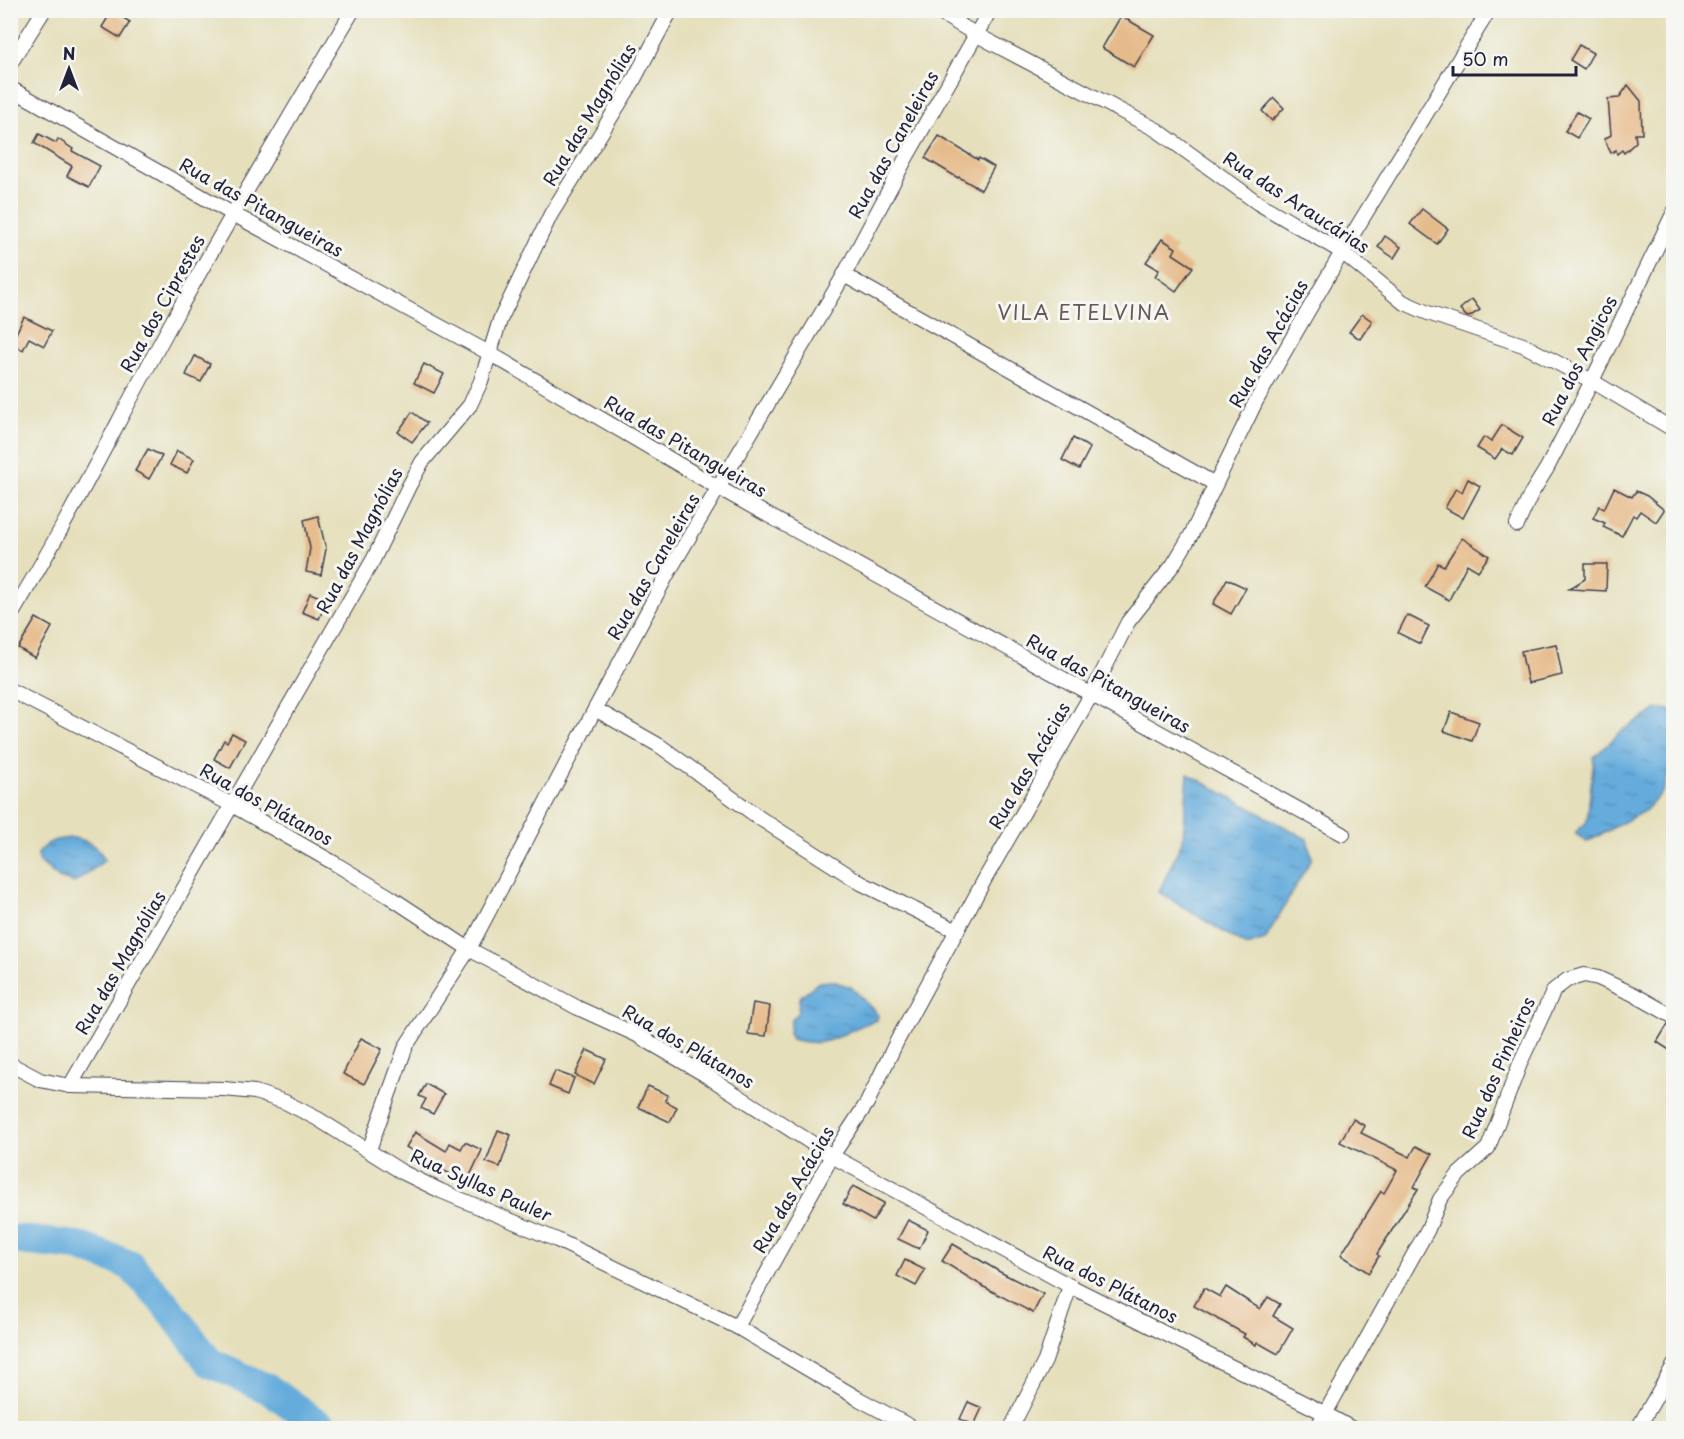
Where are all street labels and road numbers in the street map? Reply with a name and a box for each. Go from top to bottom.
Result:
street label: Rua das Magnólias [535,38,642,191]
street label: Rua das Caneleiras [841,66,945,223]
street label: Rua das Araucárias [1218,144,1375,259]
street label: Rua das Pitangueiras [175,150,349,263]
street label: Rua dos Ciprestes [113,230,211,377]
street label: Rua das Acácias [1221,274,1314,412]
street label: Rua dos Angicos [1534,291,1623,430]
street label: Rua das Pitangueiras [599,388,772,503]
street label: Rua das Magnólias [309,462,409,618]
street label: Rua das Caneleiras [600,488,706,645]
street label: Rua das Pitangueiras [1022,626,1196,739]
street label: Rua das Acácias [981,697,1076,834]
street label: Rua dos Plátanos [195,756,338,851]
street label: Rua das Magnólias [67,885,172,1039]
street label: Rua dos Pinheiros [1454,992,1541,1143]
street label: Rua dos Plátanos [618,997,760,1094]
street label: Rua das Acácias [745,1121,840,1258]
street label: Rua Syllas Pauler [407,1141,557,1228]
street label: Rua dos Plátanos [1039,1238,1183,1329]

